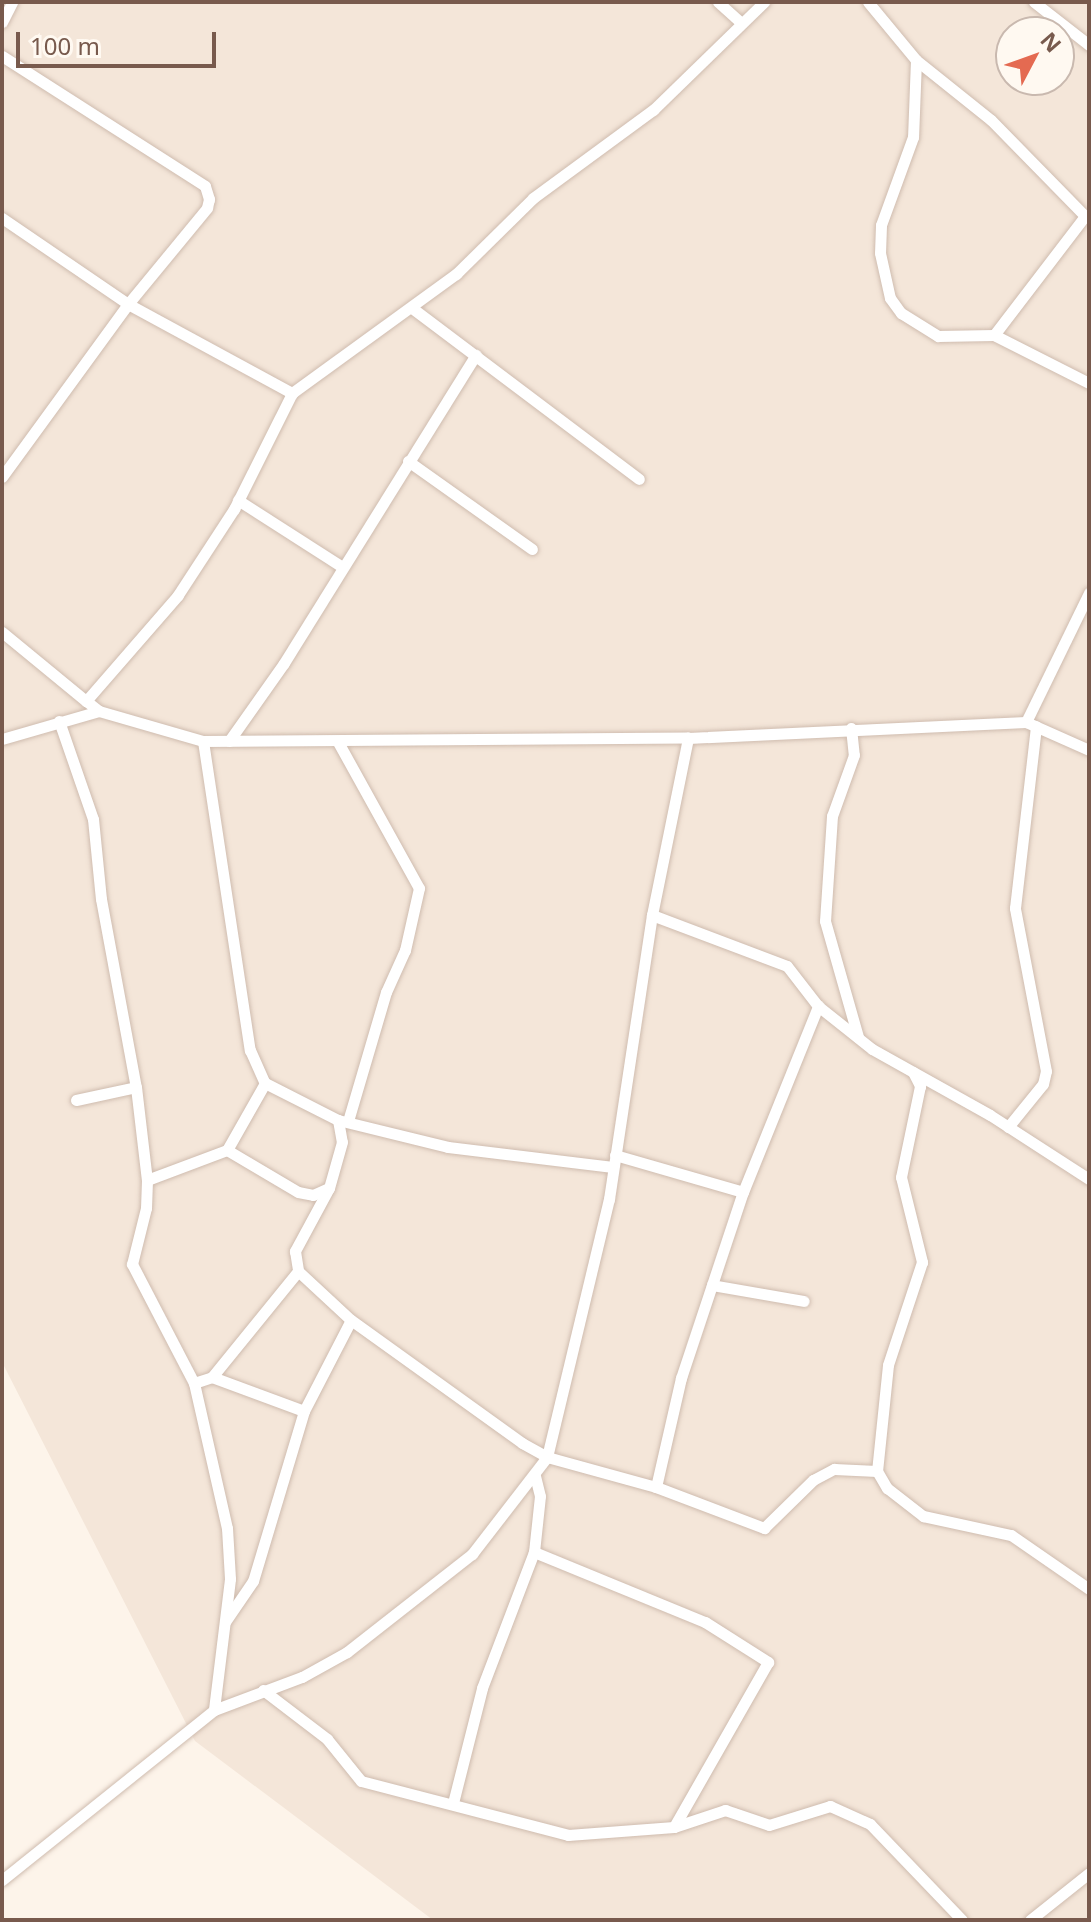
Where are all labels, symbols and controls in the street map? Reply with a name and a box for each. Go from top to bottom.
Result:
scale bar [20,16,220,66]
north arrow [995,16,1075,96]
text: N [1034,25,1069,58]
text: 100 m [30,29,100,62]

